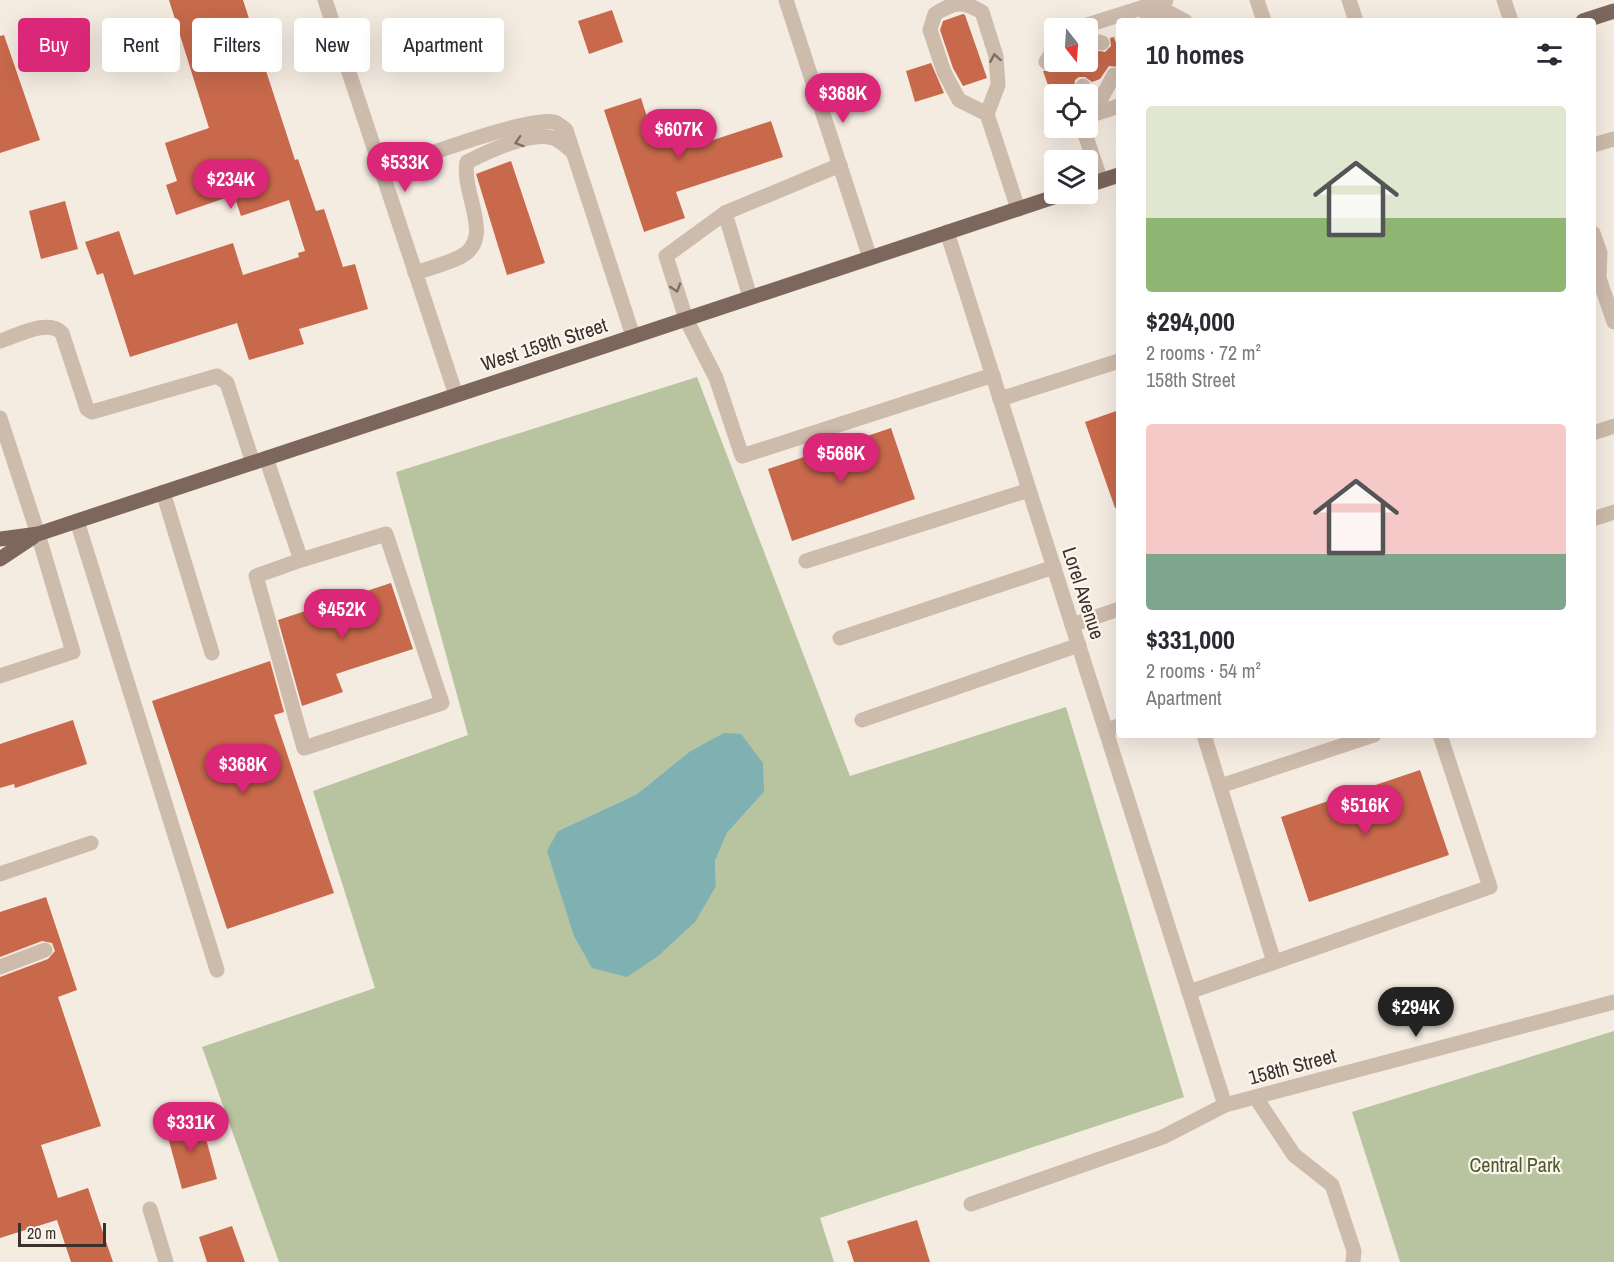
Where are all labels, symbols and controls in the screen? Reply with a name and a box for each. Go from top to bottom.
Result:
chip: Buy [18,18,90,72]
chip: Rent [102,18,180,72]
chip: Filters [192,18,282,72]
chip: New [294,18,370,72]
chip: Apartment [382,18,504,72]
north arrow [1044,18,1098,72]
map controls [1044,18,1098,204]
text: 10 homes [1146,37,1244,72]
icon: filters [1533,38,1566,71]
one-way arrow [990,53,1002,63]
pin: $368K [801,73,885,124]
text: $368K [819,79,867,106]
button: locate [1044,84,1098,138]
pin: $607K [637,109,721,160]
text: $607K [655,115,703,142]
one-way arrow [514,134,525,147]
pin: $533K [363,142,447,193]
icon: home [1302,145,1410,253]
text: $533K [381,148,429,175]
button: layers [1044,150,1098,204]
pin: $234K [189,159,273,210]
text: $234K [207,165,255,192]
one-way arrow [669,282,681,293]
text: $294,000 [1146,304,1235,339]
street label: West 159th Street [478,311,611,377]
text: 2 rooms · 72 m² [1146,339,1261,366]
text: 158th Street [1146,366,1235,393]
pin: $566K [799,433,883,484]
text: $566K [817,439,865,466]
icon: home [1302,463,1410,571]
street label: Lorel Avenue [1056,543,1112,643]
pin: $452K [300,589,384,640]
text: $452K [318,595,366,622]
text: $331,000 [1146,622,1235,657]
text: 2 rooms · 54 m² [1146,657,1261,684]
text: Apartment [1146,684,1222,711]
pin: $368K [201,744,285,795]
text: $368K [219,750,267,777]
pin: $516K [1323,785,1407,836]
text: $516K [1341,791,1389,818]
pin: $294K [1374,987,1458,1038]
text: $294K [1392,993,1440,1020]
street label: 158th Street [1245,1041,1339,1091]
pin: $331K [149,1102,233,1153]
text: $331K [167,1108,215,1135]
park label: Central Park [1469,1151,1561,1178]
scale bar [18,1220,106,1248]
text: 20 m [27,1222,56,1244]

